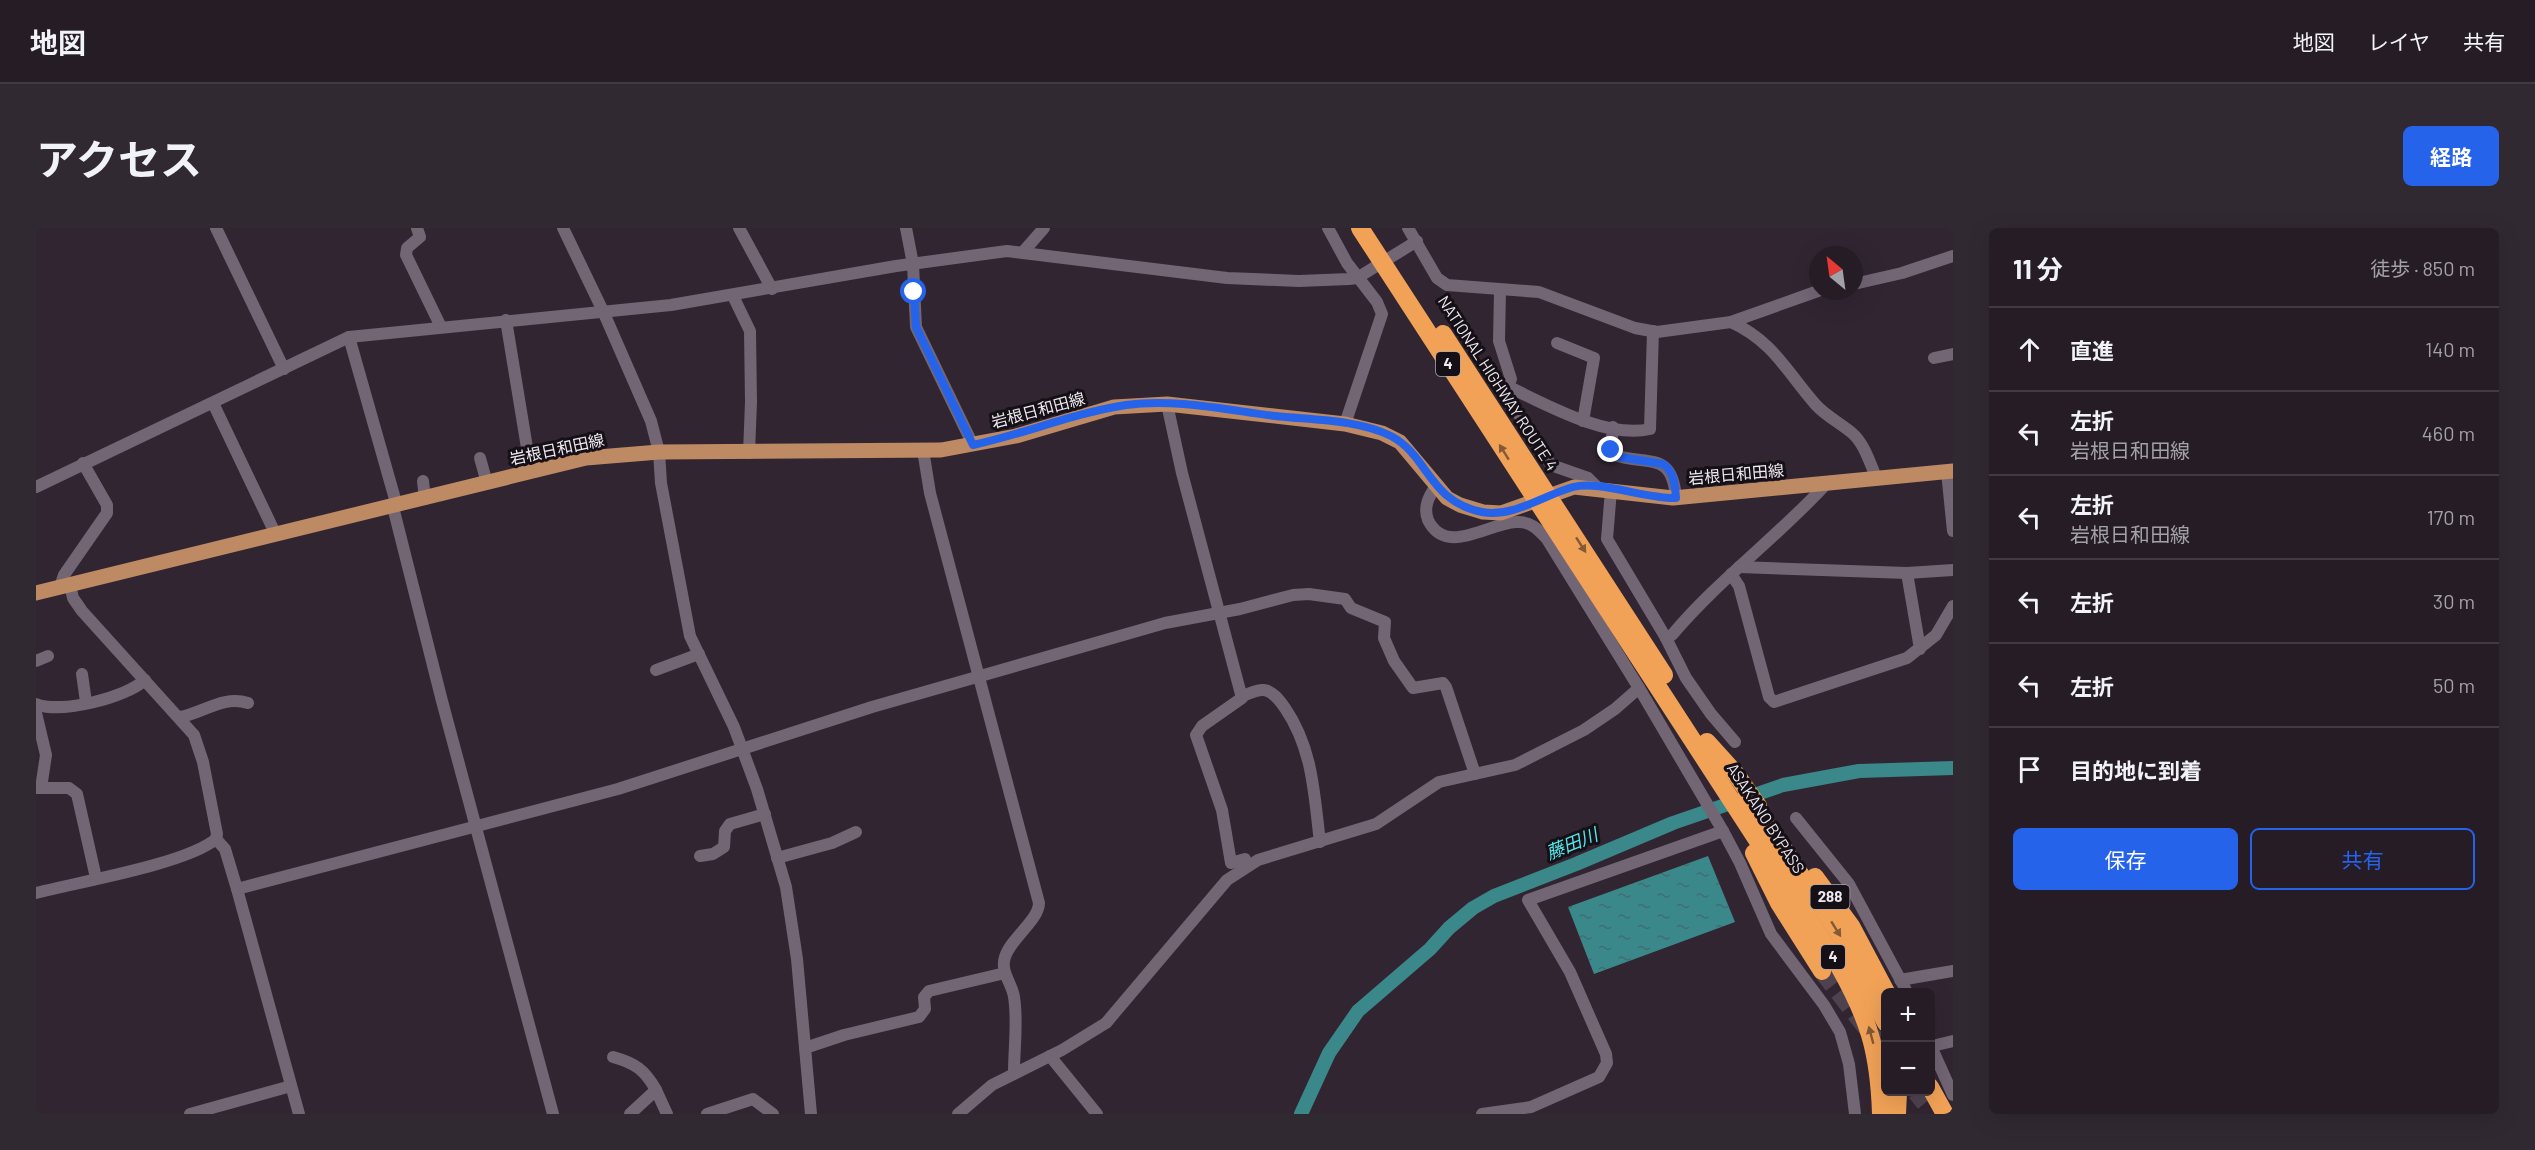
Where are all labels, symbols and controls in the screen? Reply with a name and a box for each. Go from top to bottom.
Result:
text: 地図 [30,25,86,59]
text: 地図 [2293,29,2335,54]
text: レイヤ [2368,29,2430,54]
text: 共有 [2463,29,2505,54]
button: 経路 [2403,126,2499,186]
text: アクセス [36,133,202,183]
north arrow [1809,246,1863,300]
text: 11 分 [2013,253,2063,284]
text: 徒歩 · 850 m [2370,256,2475,280]
route start [900,278,926,304]
street label: NATIONAL HIGHWAY ROUTE 4 [1435,292,1562,474]
icon: ahead [2013,333,2046,366]
text: 直進 [2070,337,2114,363]
text: 140 m [2425,337,2475,361]
road number: 4 [1436,352,1460,376]
street label: 岩根日和田線 [989,388,1087,431]
text: 左折 [2070,407,2114,433]
icon: left [2013,417,2046,450]
text: 460 m [2422,421,2475,445]
street label: 岩根日和田線 [508,429,606,468]
route end [1597,436,1623,462]
text: 岩根日和田線 [2070,438,2190,462]
one-way arrow [1498,444,1509,460]
street label: 岩根日和田線 [1687,460,1785,487]
text: 左折 [2070,491,2114,517]
icon: left [2013,501,2046,534]
text: 170 m [2427,505,2475,529]
text: 岩根日和田線 [2070,522,2190,546]
one-way arrow [1575,537,1586,554]
icon: left [2013,585,2046,618]
text: 左折 [2070,589,2114,615]
text: 30 m [2433,589,2475,613]
icon: left [2013,669,2046,702]
text: 左折 [2070,673,2114,699]
text: 50 m [2433,673,2475,697]
icon: arrive [2013,753,2046,786]
text: 目的地に到着 [2070,757,2202,783]
street label: ASAKANO BYPASS [1724,759,1809,876]
water label: 藤田川 [1542,822,1603,863]
button: 保存 [2013,828,2238,890]
button: 共有 [2250,828,2475,890]
road number: 288 [1810,885,1850,909]
one-way arrow [1830,921,1841,937]
road number: 4 [1821,945,1845,969]
map controls [1881,988,1935,1096]
button: + [1881,988,1935,1042]
one-way arrow [1866,1026,1876,1045]
button: − [1881,1042,1935,1096]

